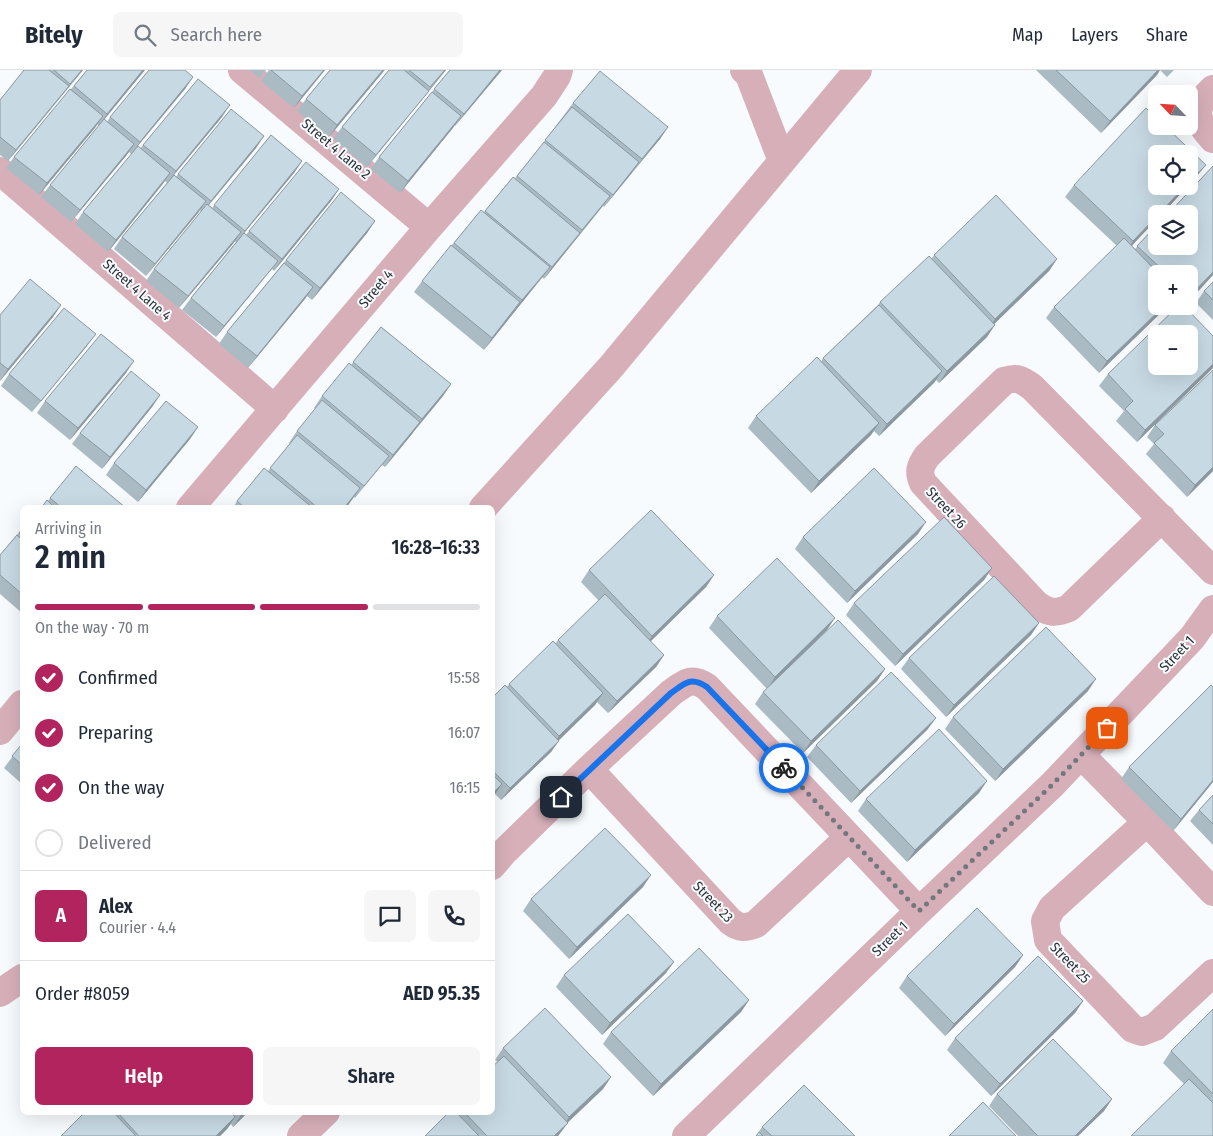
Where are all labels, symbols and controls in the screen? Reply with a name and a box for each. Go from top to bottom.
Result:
search box [113,12,463,57]
text: Bitely [25,21,83,49]
icon: search [131,21,159,49]
text: Search here [171,23,262,46]
text: Map [1012,24,1043,46]
text: Layers [1071,24,1118,46]
text: Share [1146,24,1188,46]
north arrow [1148,85,1198,135]
map controls [1148,85,1198,375]
street label: Street 4 Lane 2 [298,115,374,183]
button: locate [1148,145,1198,195]
button: layers [1148,205,1198,255]
street label: Street 4 Lane 4 [99,256,175,324]
button: + [1148,265,1198,315]
street label: Street 4 [355,266,397,312]
button: − [1148,325,1198,375]
street label: Street 26 [922,484,970,532]
text: Arriving in [35,519,102,538]
text: 16:28–16:33 [392,536,480,559]
text: 2 min [35,538,106,576]
text: On the way · 70 m [35,618,149,637]
street label: Street 1 [1156,632,1198,676]
icon: check [35,664,63,692]
text: Confirmed [78,666,158,689]
text: 15:58 [448,668,480,687]
pin [1086,707,1128,749]
icon: bag [1093,714,1121,742]
icon: check [35,719,63,747]
text: Preparing [78,721,153,744]
text: 16:07 [448,723,480,742]
courier [759,743,809,793]
icon: bike [770,754,798,782]
icon: check [35,774,63,802]
text: On the way [78,776,164,799]
pin [540,776,582,818]
text: 16:15 [450,778,480,797]
icon: home [547,783,575,811]
text: Delivered [78,831,152,854]
street label: Street 23 [689,878,737,926]
button: chat [364,890,416,942]
button: phone [428,890,480,942]
text: Alex [99,895,133,918]
text: A [56,904,66,927]
text: Courier · 4.4 [99,918,176,937]
street label: Street 1 [869,918,911,960]
street label: Street 25 [1046,939,1094,987]
text: Order #8059 [35,982,130,1005]
text: AED 95.35 [403,982,480,1005]
button: Help [35,1047,253,1105]
button: Share [263,1047,480,1105]

